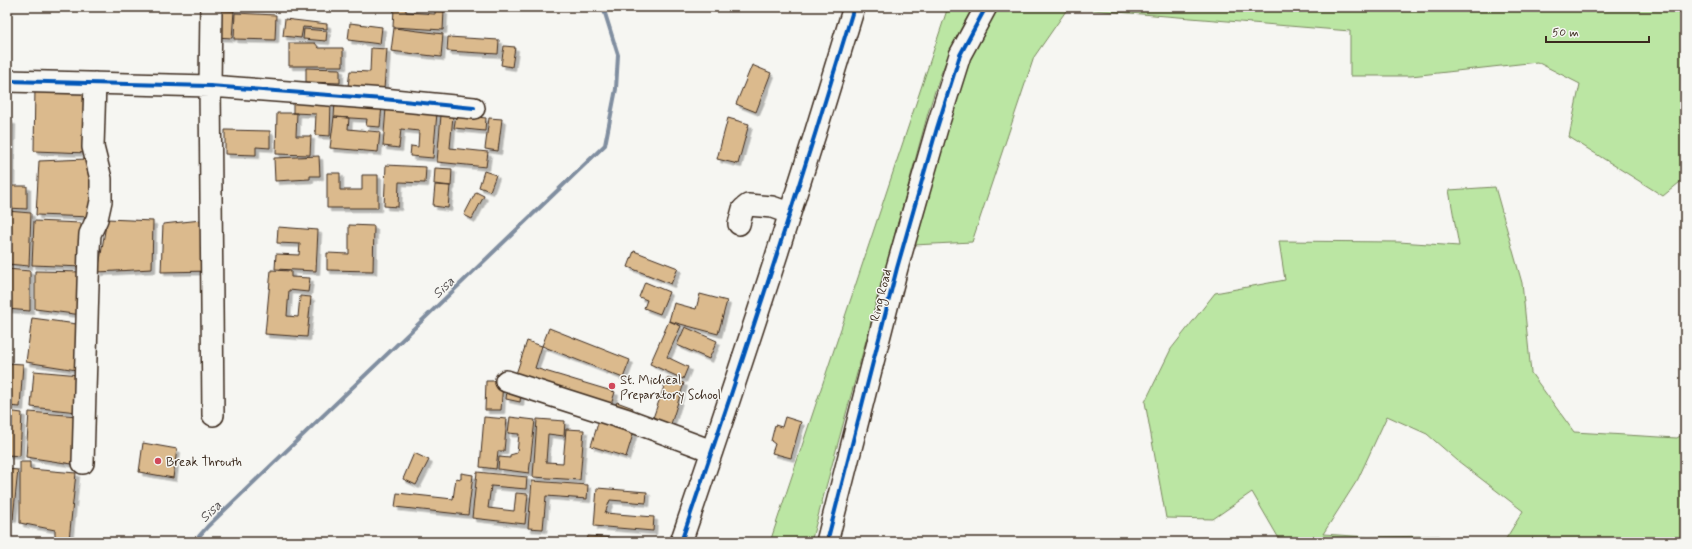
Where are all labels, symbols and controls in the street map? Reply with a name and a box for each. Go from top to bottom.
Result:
scale bar [1546,18,1649,44]
text: 50 m [1552,25,1579,41]
street label: Ring Road [867,267,897,324]
water label: Sisa [429,273,459,303]
place label: St. Micheal Preparatory School [620,372,721,404]
marker: St. Micheal Preparatory School [607,381,617,391]
place label: Break Throuth [166,454,242,471]
marker: Break Throuth [153,456,163,466]
water label: Sisa [196,497,226,527]

